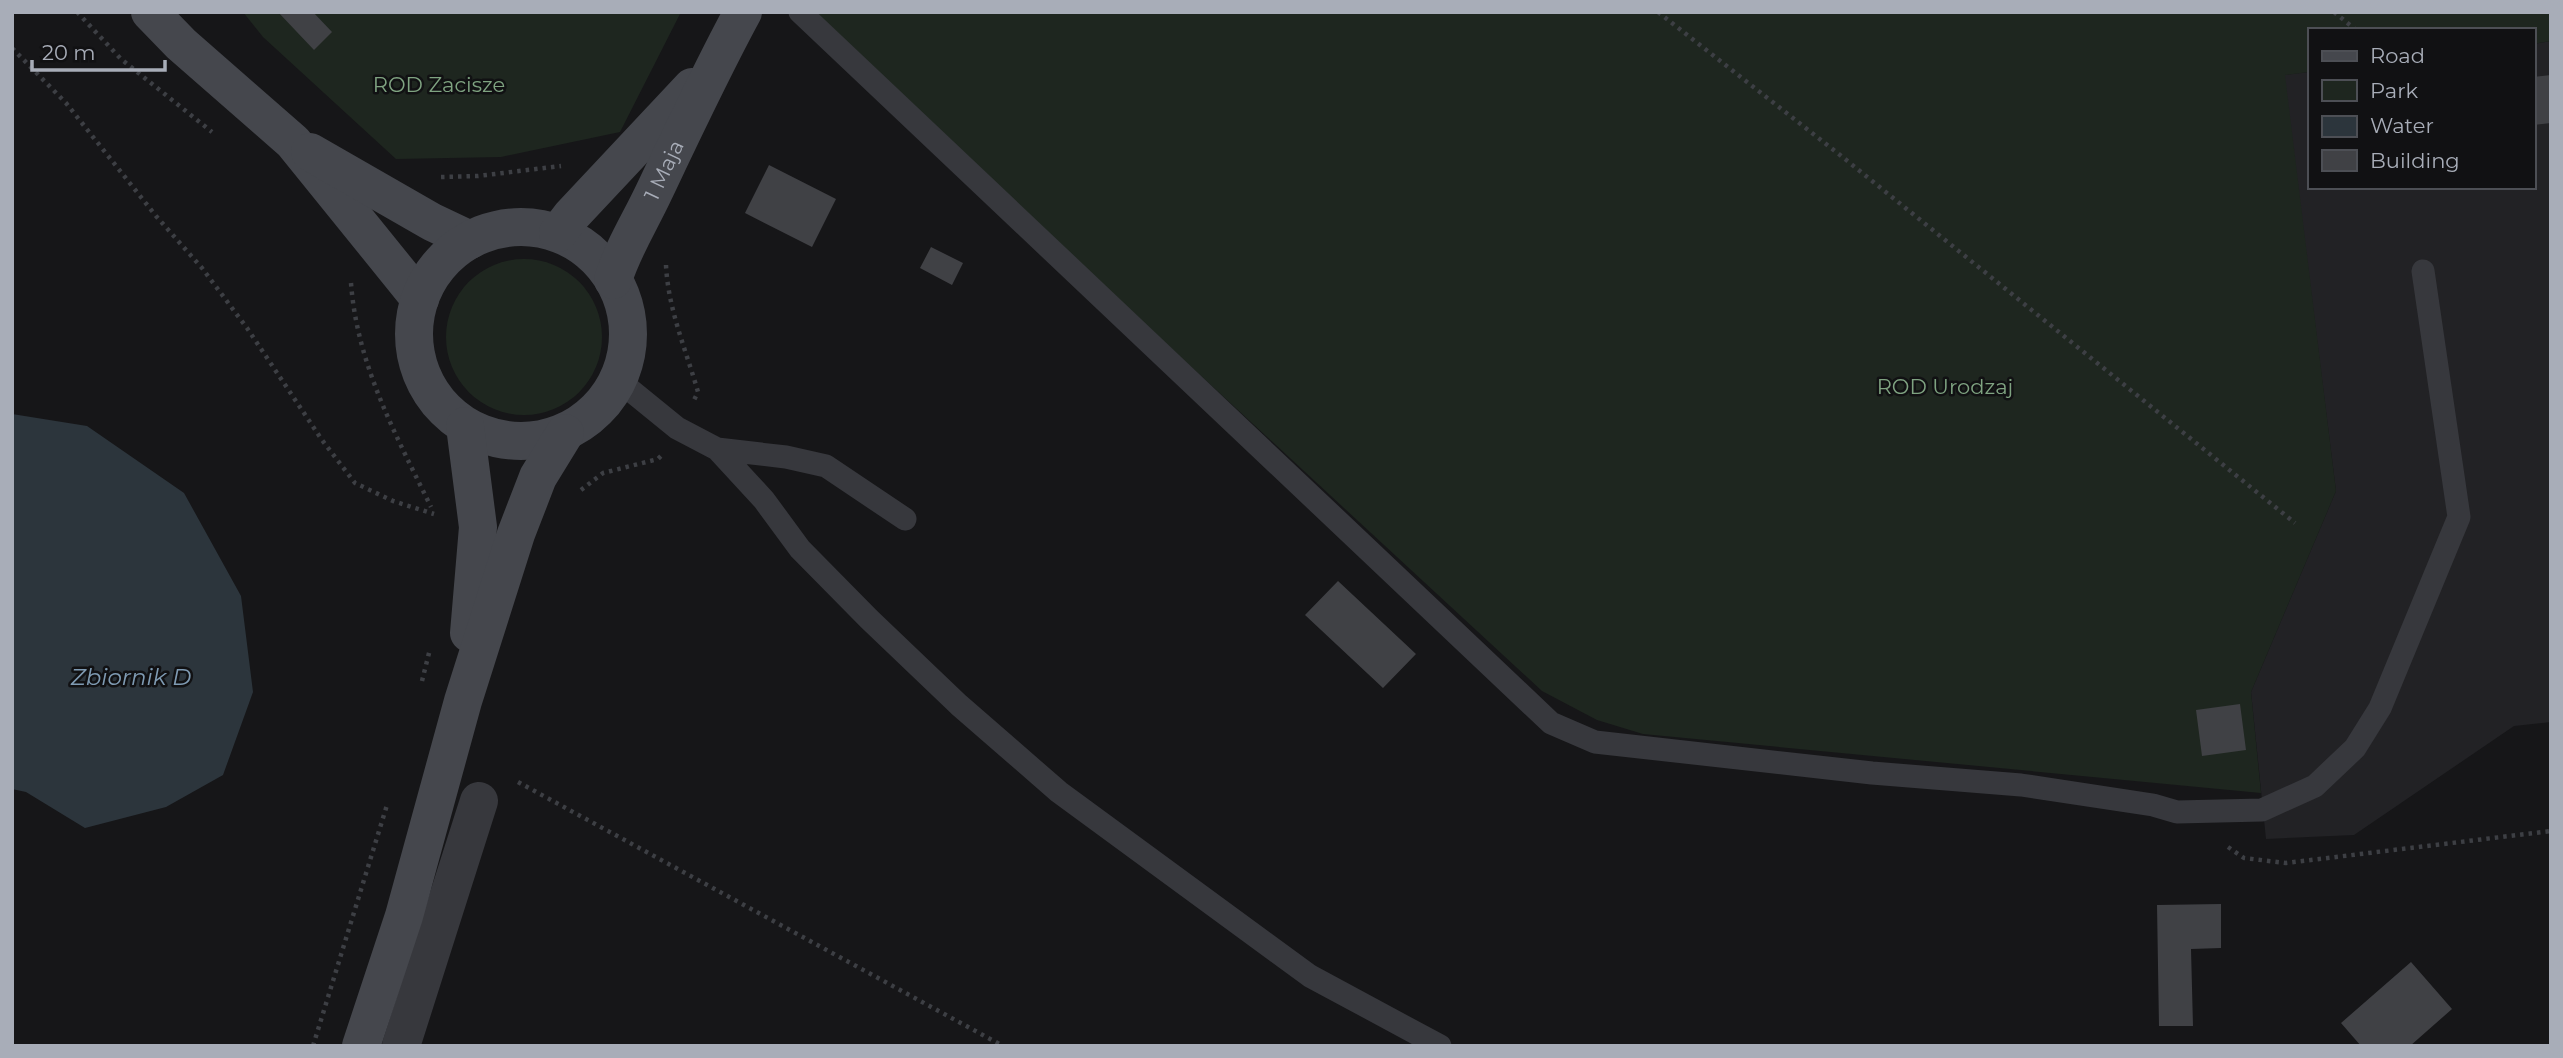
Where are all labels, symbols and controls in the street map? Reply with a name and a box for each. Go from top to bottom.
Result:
scale bar [32,28,164,72]
legend [2308,28,2535,189]
text: 20 m [42,40,96,65]
text: Road [2370,43,2425,68]
park label: ROD Zacisze [373,72,505,97]
text: Park [2370,78,2418,103]
text: Water [2370,113,2434,138]
street label: 1 Maja [639,136,689,205]
text: Building [2370,148,2460,173]
park label: ROD Urodzaj [1877,374,2013,399]
water label: Zbiornik D [70,663,191,691]

